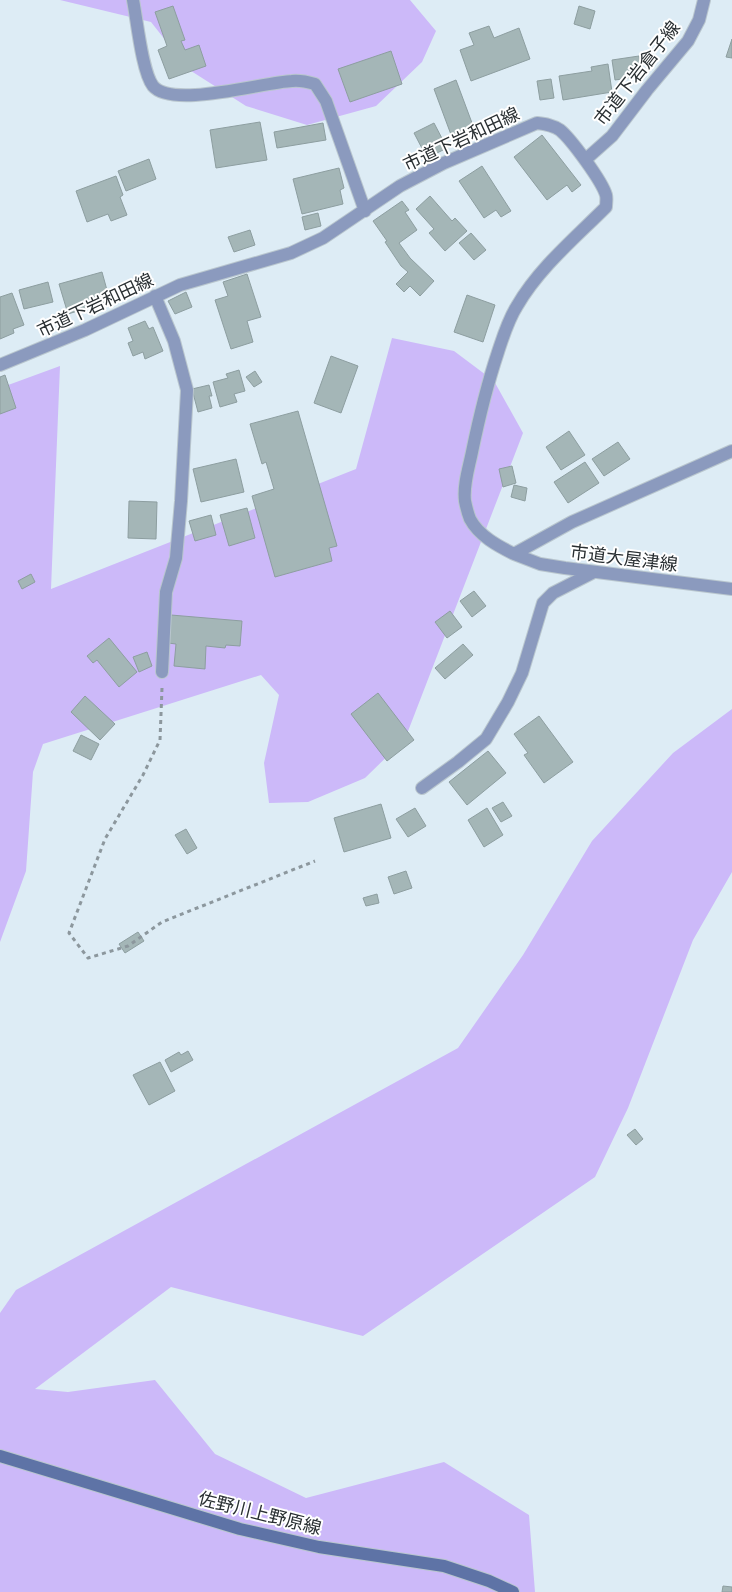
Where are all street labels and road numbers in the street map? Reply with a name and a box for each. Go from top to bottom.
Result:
street label: 市道下岩倉子線 [590,17,684,129]
street label: 市道下岩和田線 [399,103,523,175]
street label: 市道下岩和田線 [33,269,157,341]
street label: 市道大屋津線 [569,541,679,575]
street label: 佐野川上野原線 [196,1488,324,1538]

